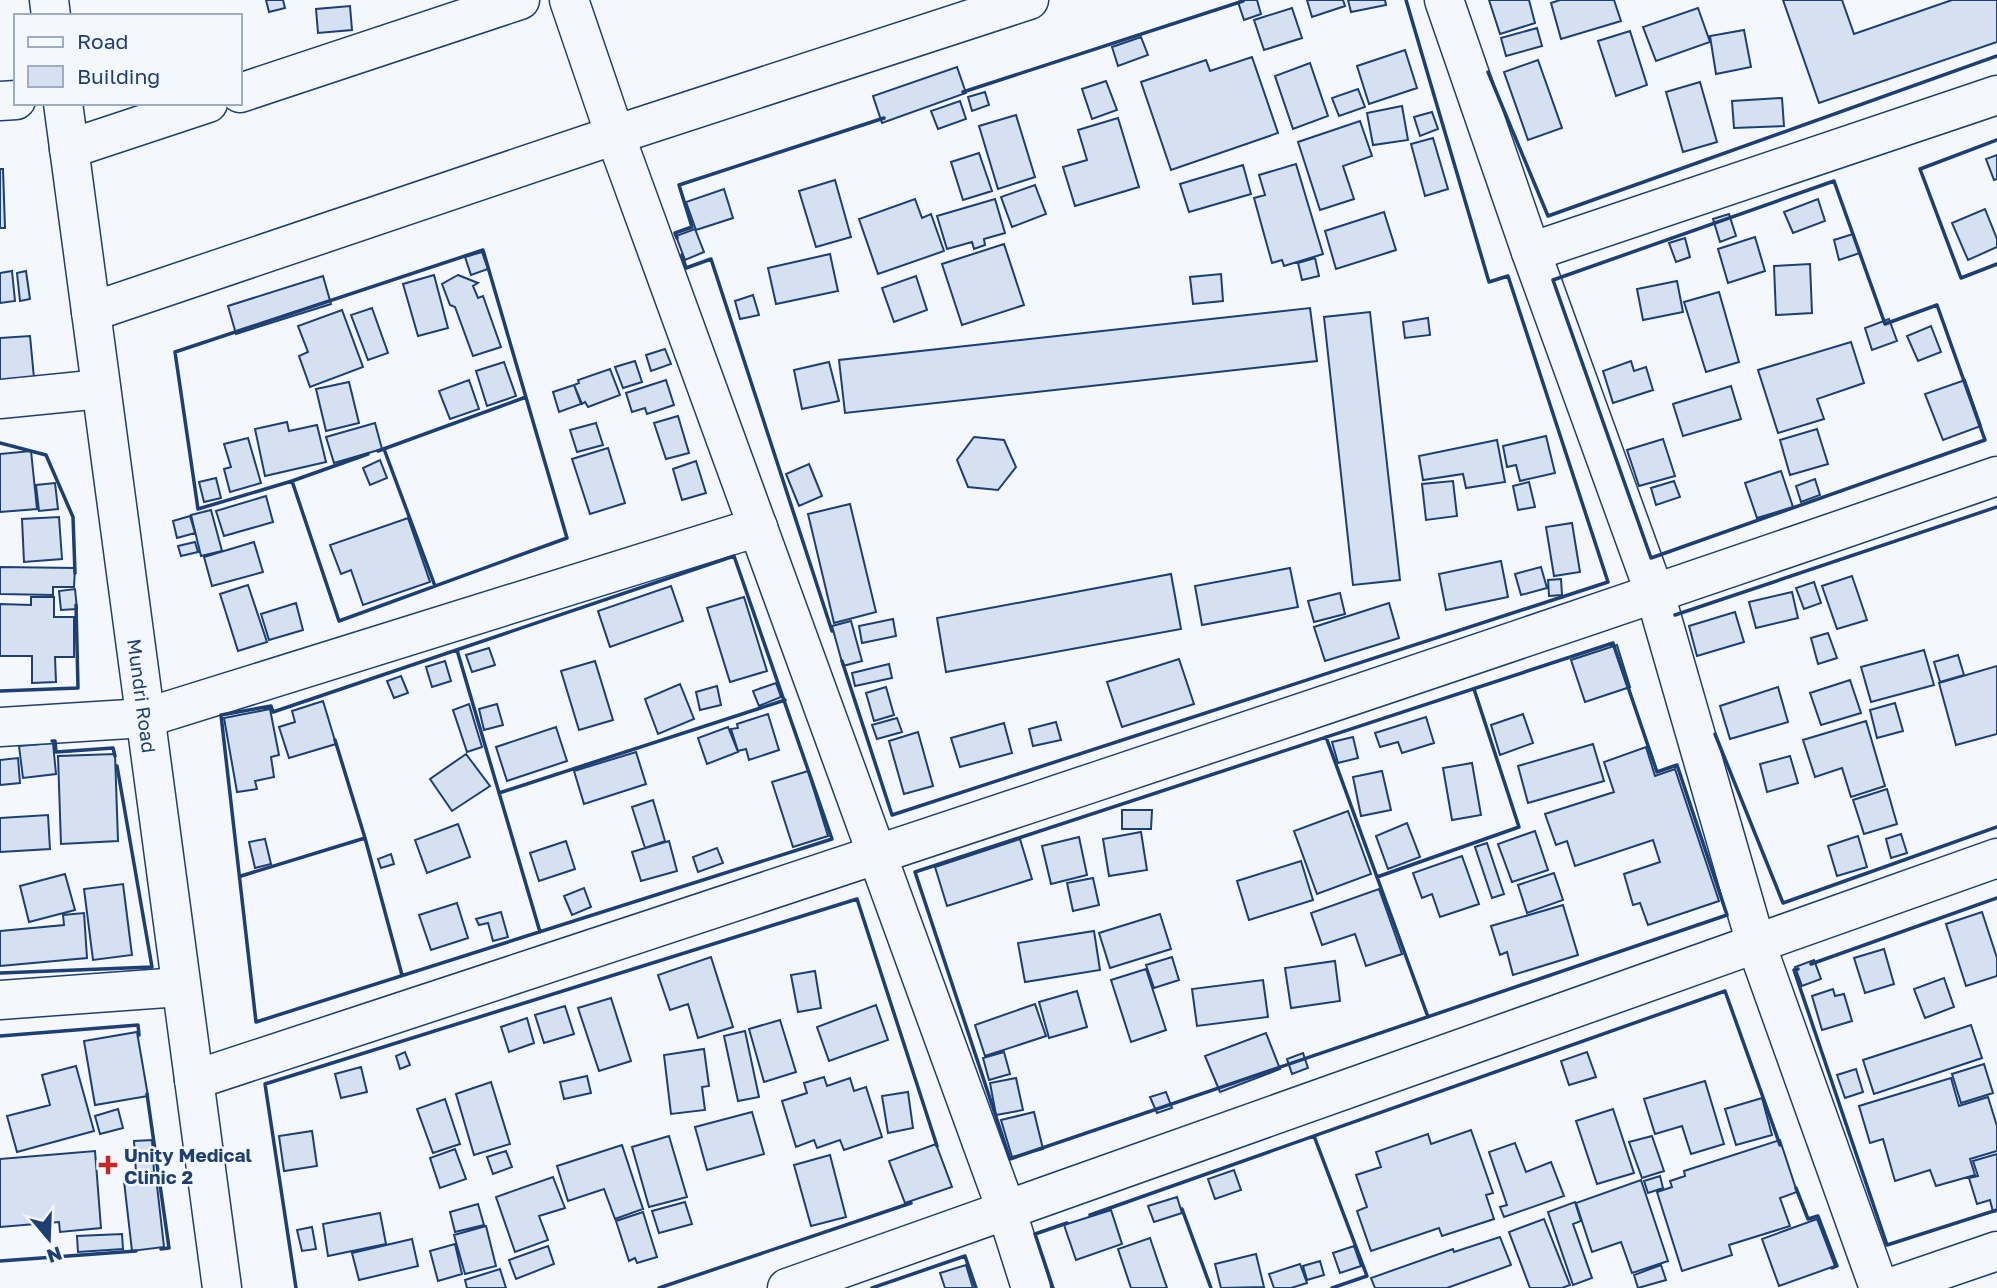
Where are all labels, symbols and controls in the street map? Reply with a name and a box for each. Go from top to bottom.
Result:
legend [14,14,242,105]
text: Road [77,28,128,54]
text: Building [77,63,160,89]
street label: Mundri Road [123,637,162,754]
place label: Unity Medical Clinic 2 [124,1143,252,1188]
marker: Unity Medical Clinic 2 [98,1155,118,1175]
north arrow [14,1204,84,1274]
text: N [44,1242,65,1269]

